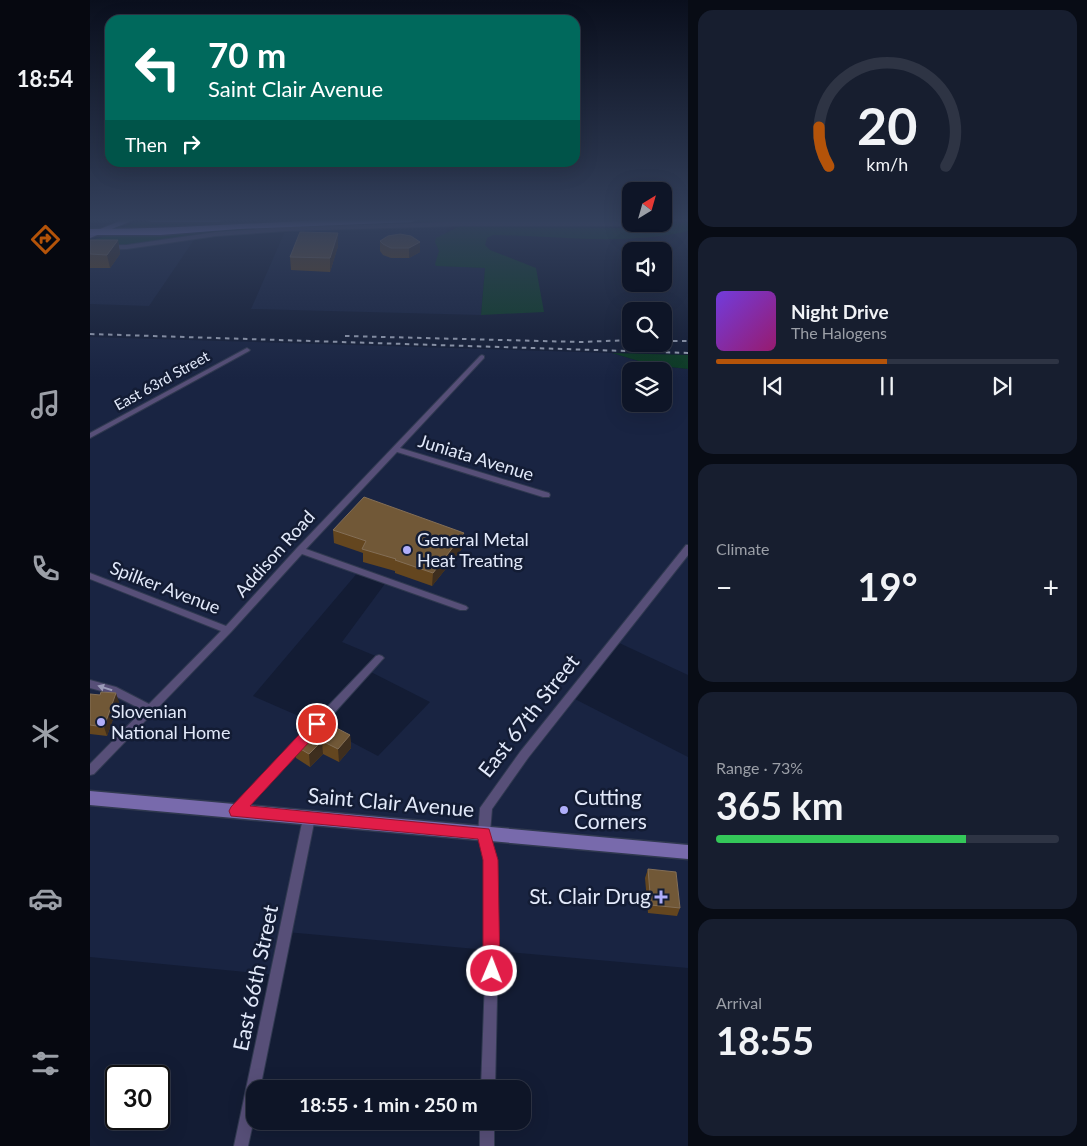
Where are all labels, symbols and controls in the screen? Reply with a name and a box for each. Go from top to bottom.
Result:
text: 70 m [208,33,286,75]
icon: left [125,35,190,100]
text: 18:54 [17,65,73,92]
text: Saint Clair Avenue [208,75,383,102]
text: 20 [857,94,918,156]
icon: right [177,130,205,158]
text: Then [125,133,167,156]
text: km/h [867,153,908,175]
north arrow [622,182,672,232]
map controls [622,182,672,412]
icon: directions [28,222,63,257]
button: sound [622,242,672,292]
text: Night Drive [791,300,889,323]
button: search [622,302,672,352]
text: The Halogens [791,323,887,342]
street label: East 63rd Street [111,346,213,414]
button: layers [622,362,672,412]
icon: previous [759,372,787,400]
icon: pause [873,372,901,400]
icon: next [988,372,1016,400]
icon: music [28,387,63,422]
street label: Juniata Avenue [416,429,537,485]
street label: Addison Road [230,505,319,601]
place label: General Metal Heat Treating [417,528,529,571]
text: Climate [716,539,769,558]
marker: General Metal Heat Treating [401,544,413,556]
icon: phone [28,551,63,586]
street label: Spilker Avenue [107,556,224,618]
text: 19° [858,563,917,609]
text: − [716,570,732,604]
text: + [1043,570,1059,604]
street label: East 67th Street [472,648,584,781]
one-way arrow [98,684,113,692]
place label: Slovenian National Home [111,700,230,743]
pin [296,703,338,745]
icon: arrive [303,710,331,738]
icon: climate [28,716,63,751]
marker: Slovenian National Home [95,716,107,728]
text: Range · 73% [716,758,803,777]
street label: Saint Clair Avenue [307,782,475,821]
text: 365 km [716,782,844,828]
place label: Cutting Corners [574,784,647,833]
marker: Cutting Corners [558,804,570,816]
icon: car [28,881,63,916]
place label: St. Clair Drug [529,883,651,908]
marker: St. Clair Drug [655,891,667,903]
street label: East 66th Street [227,902,282,1053]
position arrow [465,944,517,996]
text: Arrival [716,993,762,1012]
text: 18:55 [716,1017,814,1063]
icon: filters [28,1046,63,1081]
speed limit sign: 30 [105,1065,170,1130]
text: 18:55 · 1 min · 250 m [299,1093,478,1116]

